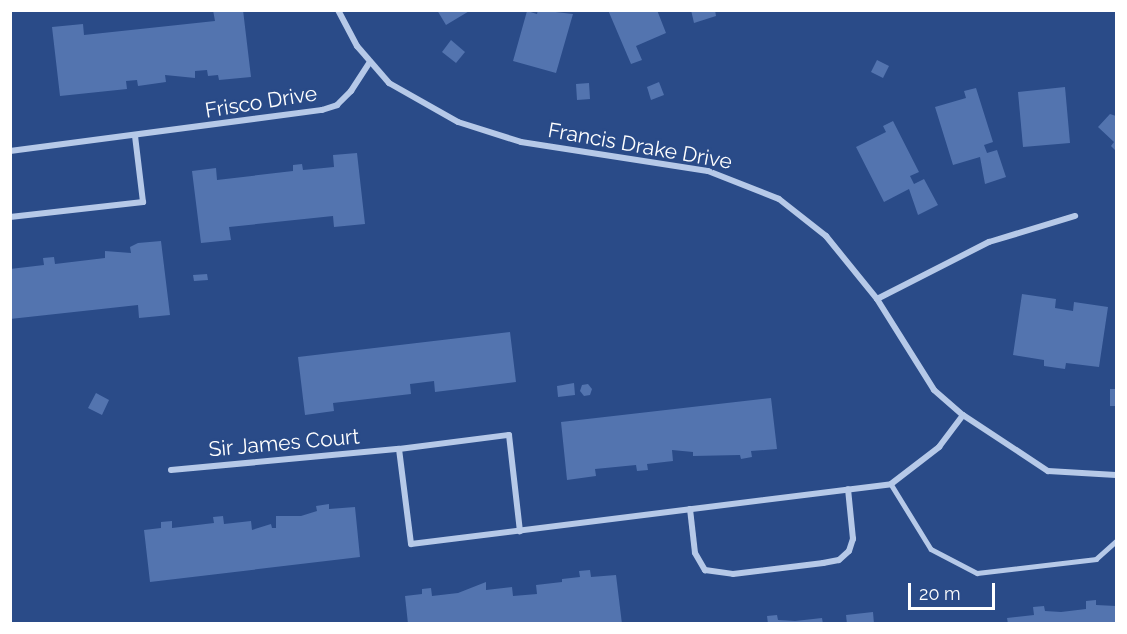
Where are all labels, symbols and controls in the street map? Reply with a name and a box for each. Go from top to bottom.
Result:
street label: Frisco Drive [203,81,319,123]
street label: Francis Drake Drive [546,117,734,175]
street label: Sir James Court [207,424,361,462]
scale bar [911,571,998,609]
text: 20 m [919,583,961,604]

